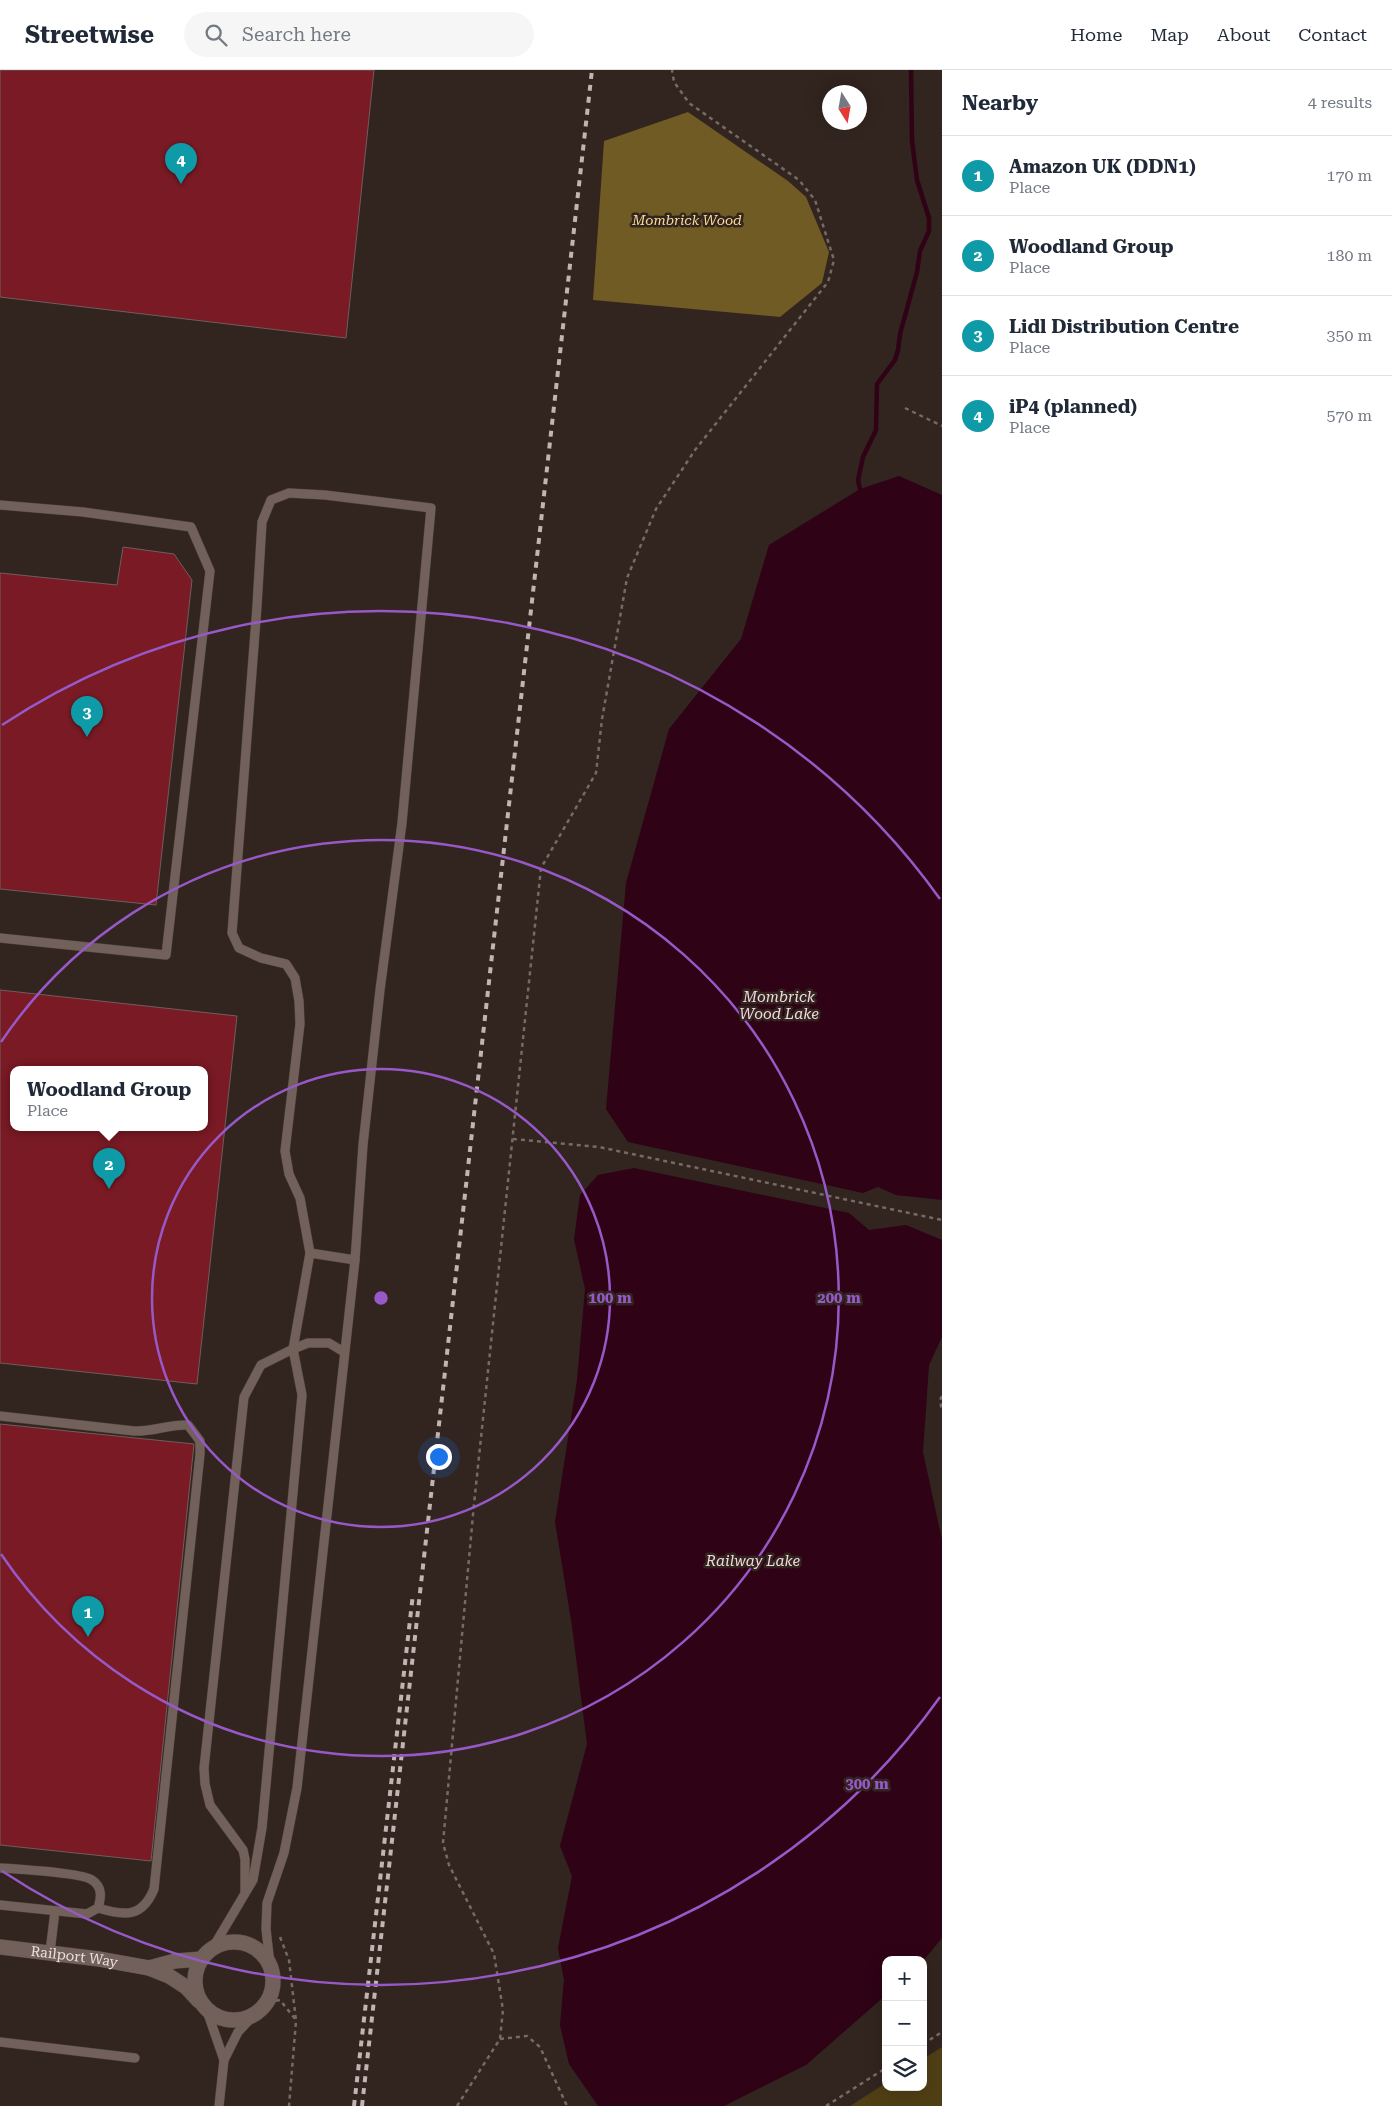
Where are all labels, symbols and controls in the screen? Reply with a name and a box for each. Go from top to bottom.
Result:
search box [184,12,534,57]
text: Streetwise [25,21,154,49]
icon: search [202,21,230,49]
text: Search here [242,23,351,46]
text: Home [1070,24,1122,45]
text: Map [1150,24,1189,45]
text: About [1217,24,1270,45]
text: Contact [1298,24,1367,45]
north arrow [822,85,867,130]
text: Nearby [962,91,1038,115]
text: 4 results [1308,93,1372,112]
pin: 4 [165,143,197,184]
text: Amazon UK (DDN1) [1009,155,1196,178]
text: 1 [974,166,982,185]
text: 170 m [1326,166,1372,185]
text: Place [1009,178,1050,197]
park label: Mombrick Wood [631,212,742,228]
text: Woodland Group [1009,235,1173,258]
text: 2 [974,246,982,265]
text: 180 m [1326,246,1372,265]
text: Place [1009,258,1050,277]
text: Lidl Distribution Centre [1009,315,1239,338]
text: 3 [974,326,982,345]
text: 350 m [1326,326,1372,345]
text: Place [1009,338,1050,357]
text: iP4 (planned) [1009,395,1137,418]
text: 4 [974,406,982,425]
text: 570 m [1326,406,1372,425]
text: Place [1009,418,1050,437]
pin: 3 [71,696,103,737]
water label: Mombrick Wood Lake [739,988,819,1023]
popup [10,1066,208,1131]
text: Woodland Group [27,1078,191,1101]
text: Place [27,1101,68,1120]
pin: 2 [93,1148,125,1189]
centre of rings [372,1289,390,1307]
text: 100 m [588,1289,632,1307]
text: 200 m [817,1289,861,1307]
your location [426,1444,452,1470]
water label: Railway Lake [705,1552,801,1570]
pin: 1 [72,1596,104,1637]
text: 300 m [845,1775,889,1793]
street label: Railport Way [30,1943,120,1970]
map controls [882,1956,927,2091]
button: + [882,1956,927,2001]
button: − [882,2001,927,2046]
button: layers [882,2046,927,2091]

